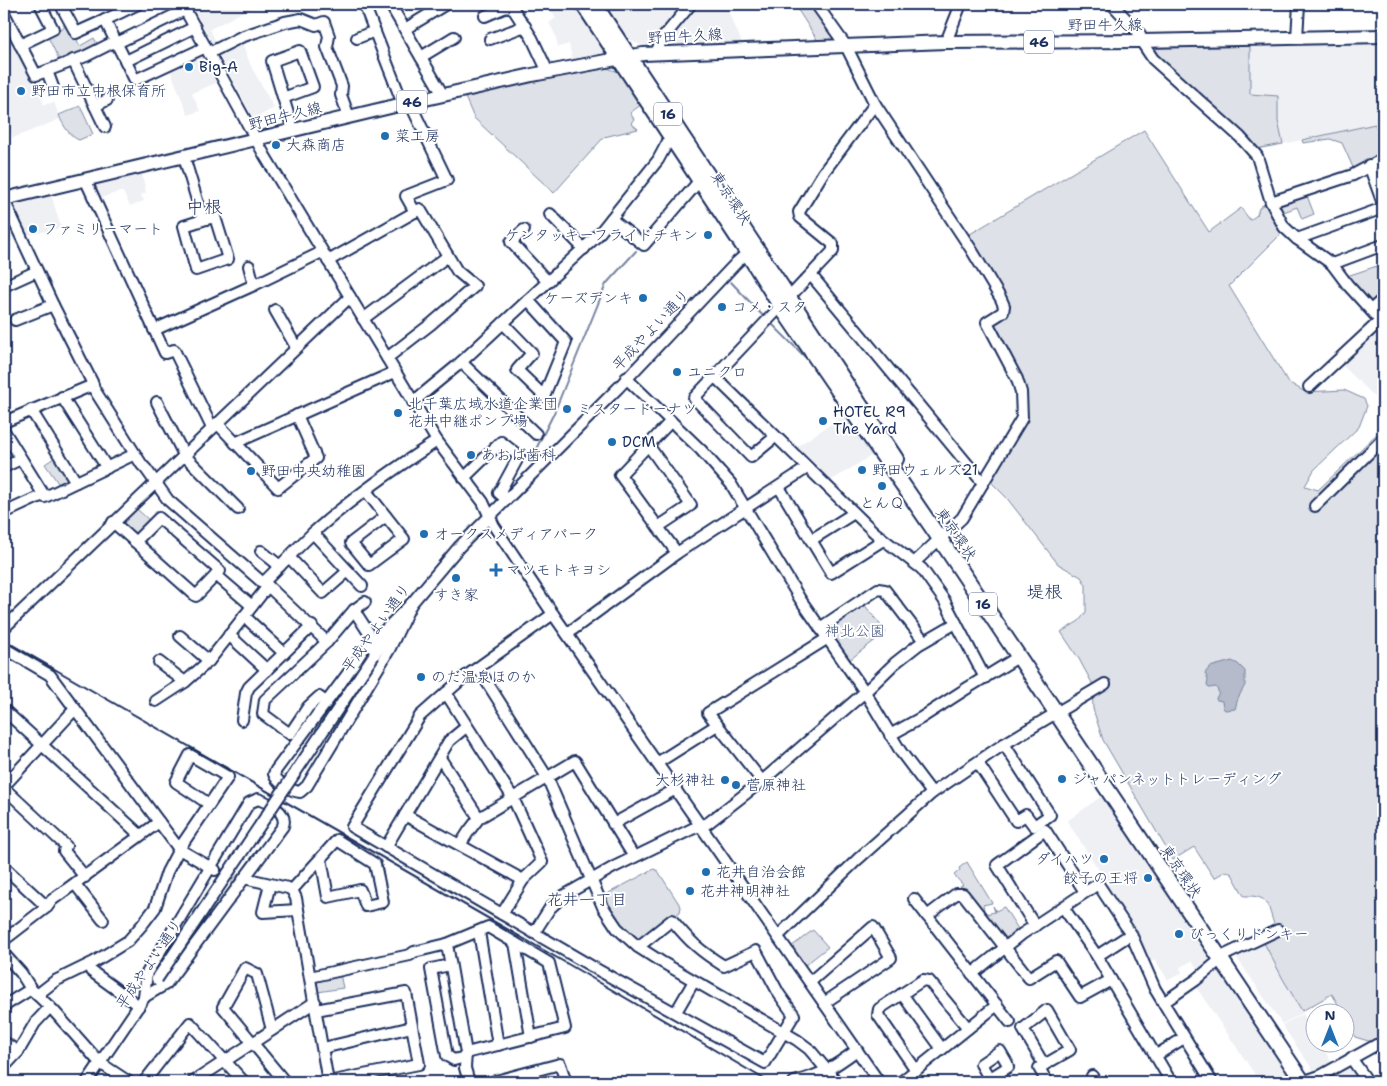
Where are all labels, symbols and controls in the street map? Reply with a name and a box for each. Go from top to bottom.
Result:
street label: 野田牛久線 [1067,15,1143,35]
street label: 野田牛久線 [647,24,723,48]
road number: 46 [1024,31,1054,54]
place label: Big-A [199,57,238,77]
marker: Big-A [183,61,195,73]
place label: 野田市立中根保育所 [31,81,166,101]
marker: 野田市立中根保育所 [15,85,27,97]
road number: 46 [397,90,427,114]
street label: 野田牛久線 [246,97,324,135]
road number: 16 [654,102,682,126]
place label: 菜工房 [395,126,440,146]
marker: 菜工房 [379,130,391,142]
place label: 大森商店 [286,135,346,155]
marker: 大森商店 [270,139,282,151]
street label: 東京環状 [706,167,756,229]
district label: 中根 [186,195,223,219]
place label: ファミリーマート [43,219,163,239]
marker: ファミリーマート [27,223,39,235]
place label: ケンタッキーフライドチキン [505,225,698,245]
marker: ケンタッキーフライドチキン [702,229,714,241]
street label: 平成やよい通り [608,285,694,375]
place label: ケーズデンキ [544,288,633,308]
marker: ケーズデンキ [637,292,649,304]
place label: コメ・スタ [732,297,807,317]
marker: コメ・スタ [716,301,728,313]
place label: ユニクロ [687,362,747,382]
marker: ユニクロ [671,366,683,378]
place label: 北千葉広域水道企業団 花井中継ポンプ場 [408,394,558,431]
place label: ミスタードーナツ [577,399,697,419]
place label: HOTEL R9 The Yard [833,402,906,439]
marker: ミスタードーナツ [561,403,573,415]
marker: 北千葉広域水道企業団 花井中継ポンプ場 [392,407,404,419]
marker: HOTEL R9 The Yard [817,415,829,427]
place label: DCM [622,432,656,452]
marker: DCM [606,436,618,448]
place label: あおば歯科 [481,445,556,465]
marker: あおば歯科 [465,449,477,461]
place label: 野田ウェルズ21 [872,460,978,480]
place label: 野田中央幼稚園 [261,461,366,481]
marker: 野田ウェルズ21 [856,464,868,476]
marker: 野田中央幼稚園 [245,465,257,477]
marker: とんＱ [876,480,888,492]
place label: とんＱ [859,493,905,513]
street label: 東京環状 [931,504,981,564]
place label: オークスメディアパーク [434,524,598,544]
marker: オークスメディアパーク [418,528,430,540]
place label: マツモトキヨシ [506,560,611,580]
marker: マツモトキヨシ [490,564,502,576]
marker: すき家 [450,572,462,584]
street label: 平成やよい通り [337,580,415,676]
district label: 堤根 [1026,580,1063,604]
place label: すき家 [433,585,479,605]
road number: 16 [969,592,997,616]
park label: 神北公園 [825,621,885,641]
place label: のだ温泉ほのか [431,667,536,687]
marker: のだ温泉ほのか [415,671,427,683]
place label: ジャパンネットトレーディング [1072,769,1281,789]
place label: 大杉神社 [655,770,715,790]
marker: ジャパンネットトレーディング [1056,773,1068,785]
marker: 大杉神社 [719,774,731,786]
place label: 菅原神社 [746,775,806,795]
marker: 菅原神社 [730,779,742,791]
street label: 東京環状 [1156,841,1206,901]
place label: ダイハツ [1035,849,1094,869]
marker: ダイハツ [1098,853,1110,865]
place label: 花井自治会館 [716,862,806,882]
marker: 花井自治会館 [700,866,712,878]
place label: 餃子の王将 [1063,868,1138,888]
marker: 餃子の王将 [1142,872,1154,884]
place label: 花井神明神社 [700,881,790,901]
marker: 花井神明神社 [684,885,696,897]
district label: 花井一丁目 [547,889,627,910]
street label: 平成やよい通り [111,915,187,1013]
place label: びっくりドンキー [1189,924,1309,944]
marker: びっくりドンキー [1173,928,1185,940]
north arrow [1304,1004,1354,1054]
text: N [1324,1006,1336,1024]

